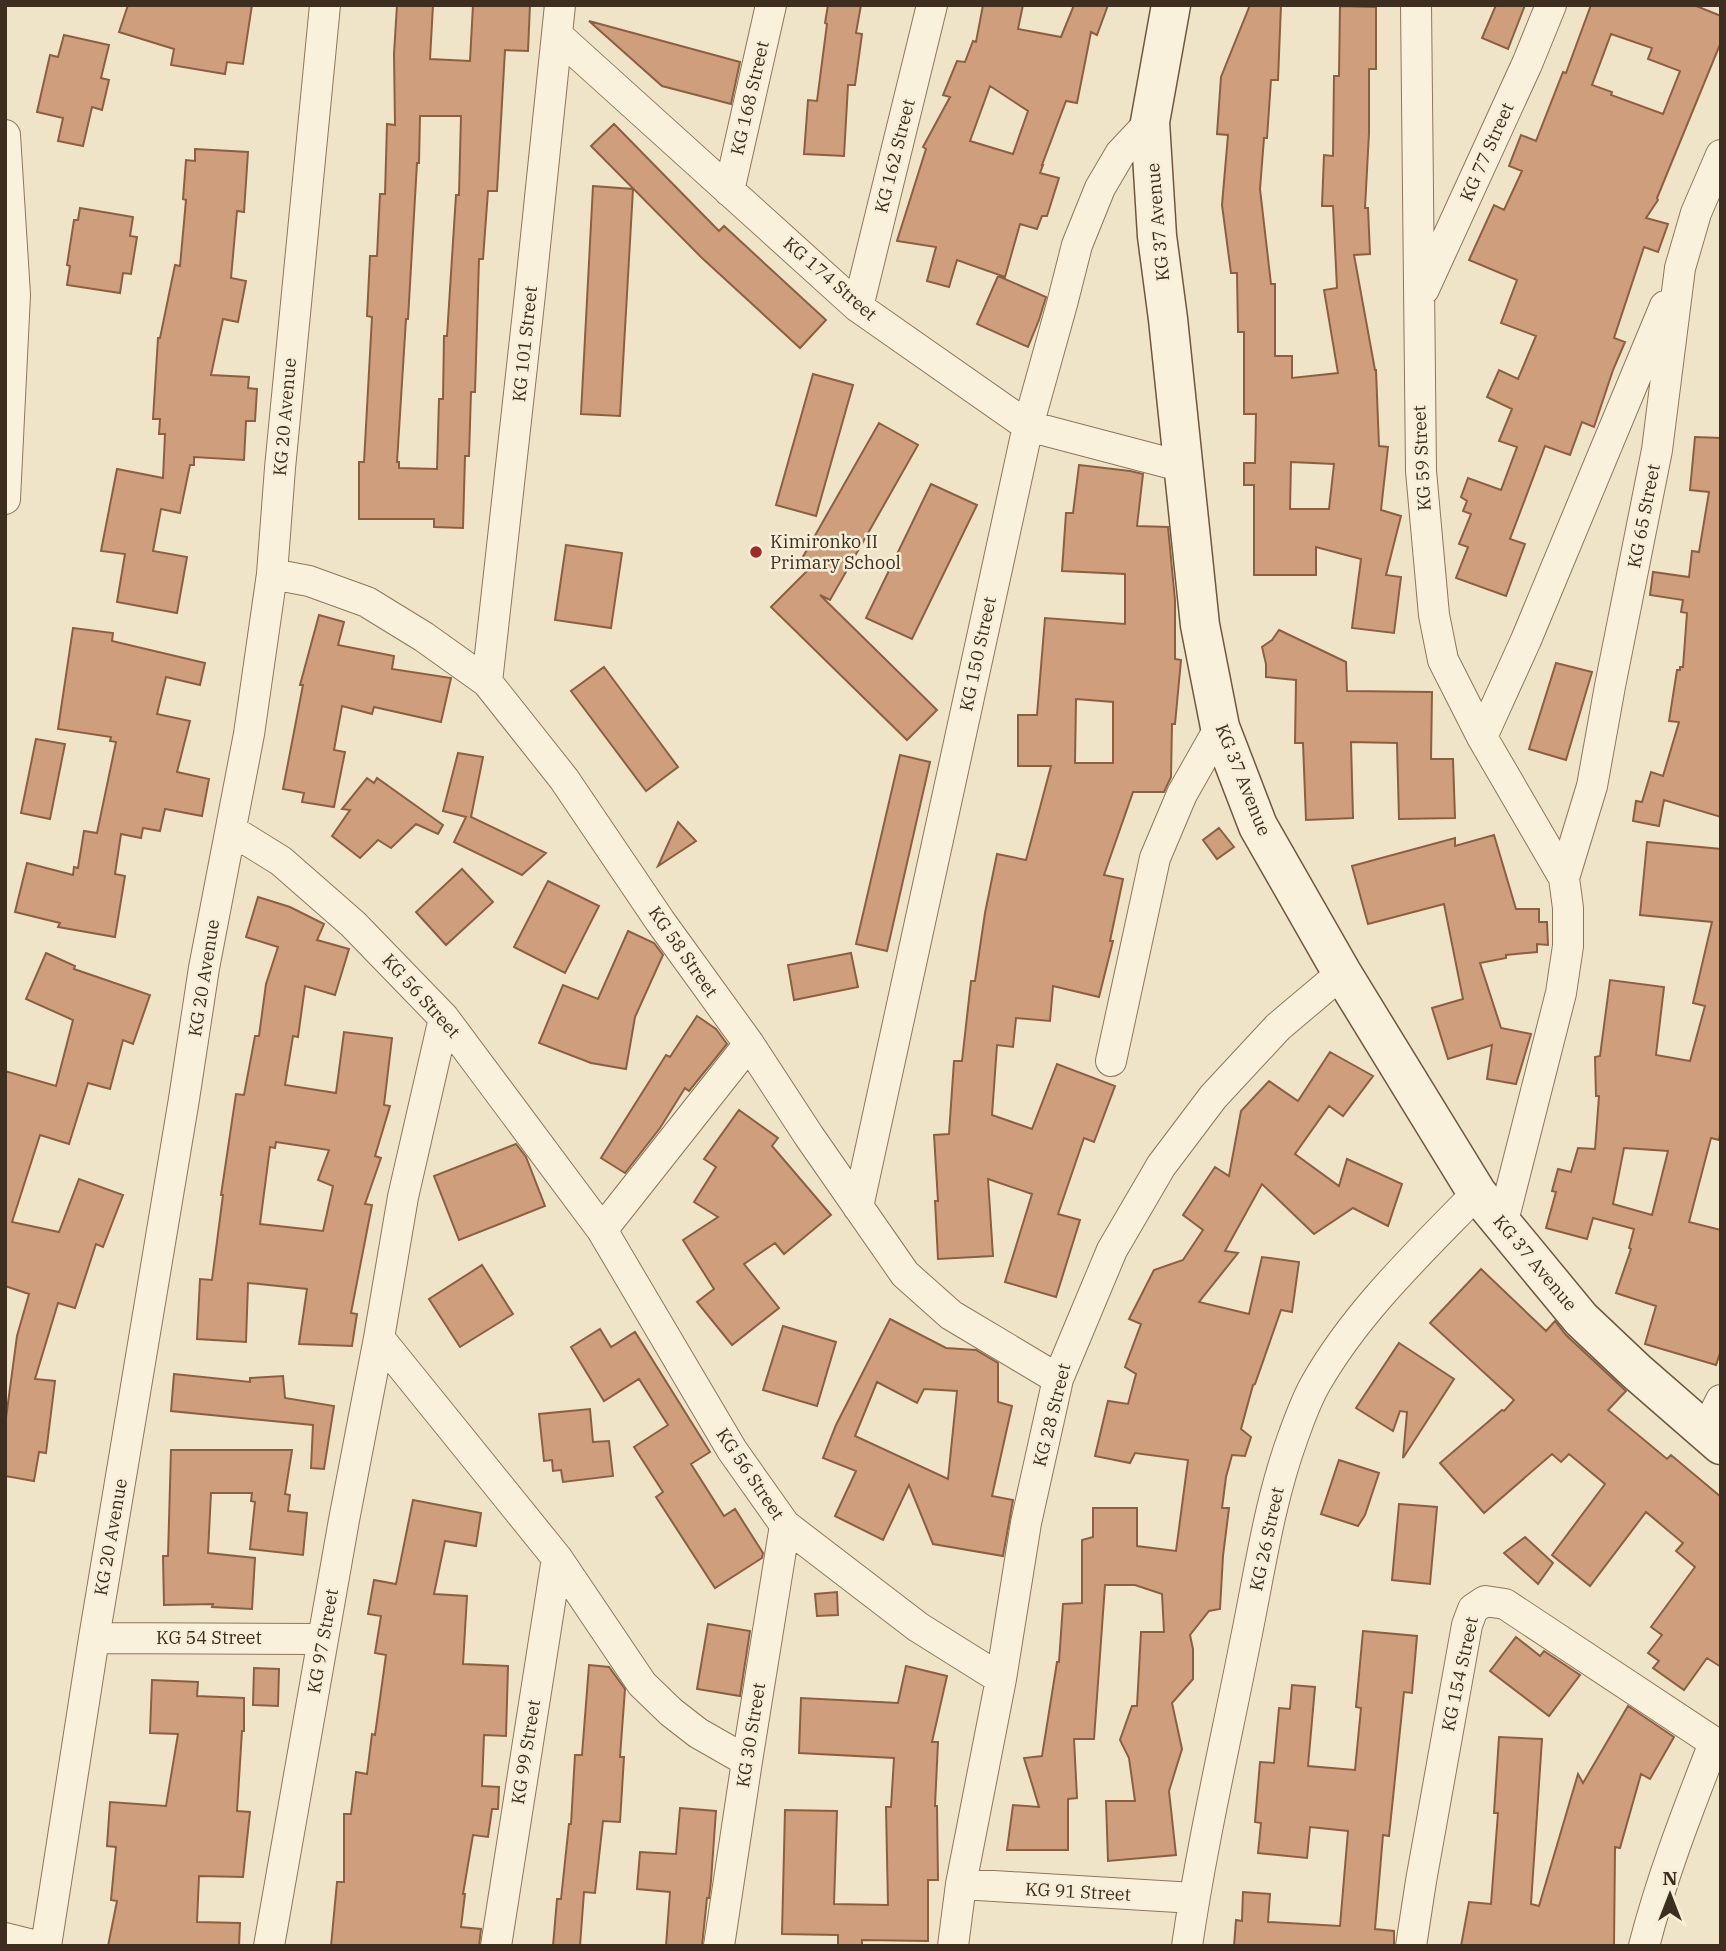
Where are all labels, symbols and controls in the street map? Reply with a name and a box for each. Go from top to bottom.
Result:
street label: KG 168 Street [725,39,774,157]
street label: KG 162 Street [869,97,920,215]
street label: KG 77 Street [1455,99,1519,205]
street label: KG 37 Avenue [1141,162,1174,282]
street label: KG 174 Street [779,232,882,326]
street label: KG 101 Street [507,285,542,403]
street label: KG 20 Avenue [268,357,301,477]
street label: KG 59 Street [1407,405,1436,511]
street label: KG 65 Street [1622,462,1665,570]
place label: Kimironko II Primary School [770,530,901,574]
marker: Kimironko II Primary School [748,544,764,560]
street label: KG 150 Street [954,594,1001,713]
street label: KG 37 Avenue [1211,721,1276,839]
street label: KG 58 Street [644,902,723,1002]
street label: KG 20 Avenue [183,918,224,1038]
street label: KG 56 Street [377,949,465,1043]
street label: KG 37 Avenue [1488,1210,1582,1315]
street label: KG 28 Street [1028,1361,1075,1469]
street label: KG 56 Street [711,1423,790,1524]
street label: KG 20 Avenue [89,1477,132,1597]
street label: KG 26 Street [1244,1485,1289,1593]
street label: KG 97 Street [302,1587,343,1695]
street label: KG 154 Street [1436,1614,1483,1733]
street label: KG 54 Street [156,1626,262,1649]
street label: KG 30 Street [731,1681,770,1789]
street label: KG 99 Street [506,1698,545,1806]
north arrow [1635,1860,1705,1930]
text: N [1662,1866,1678,1890]
street label: KG 91 Street [1025,1877,1131,1906]

